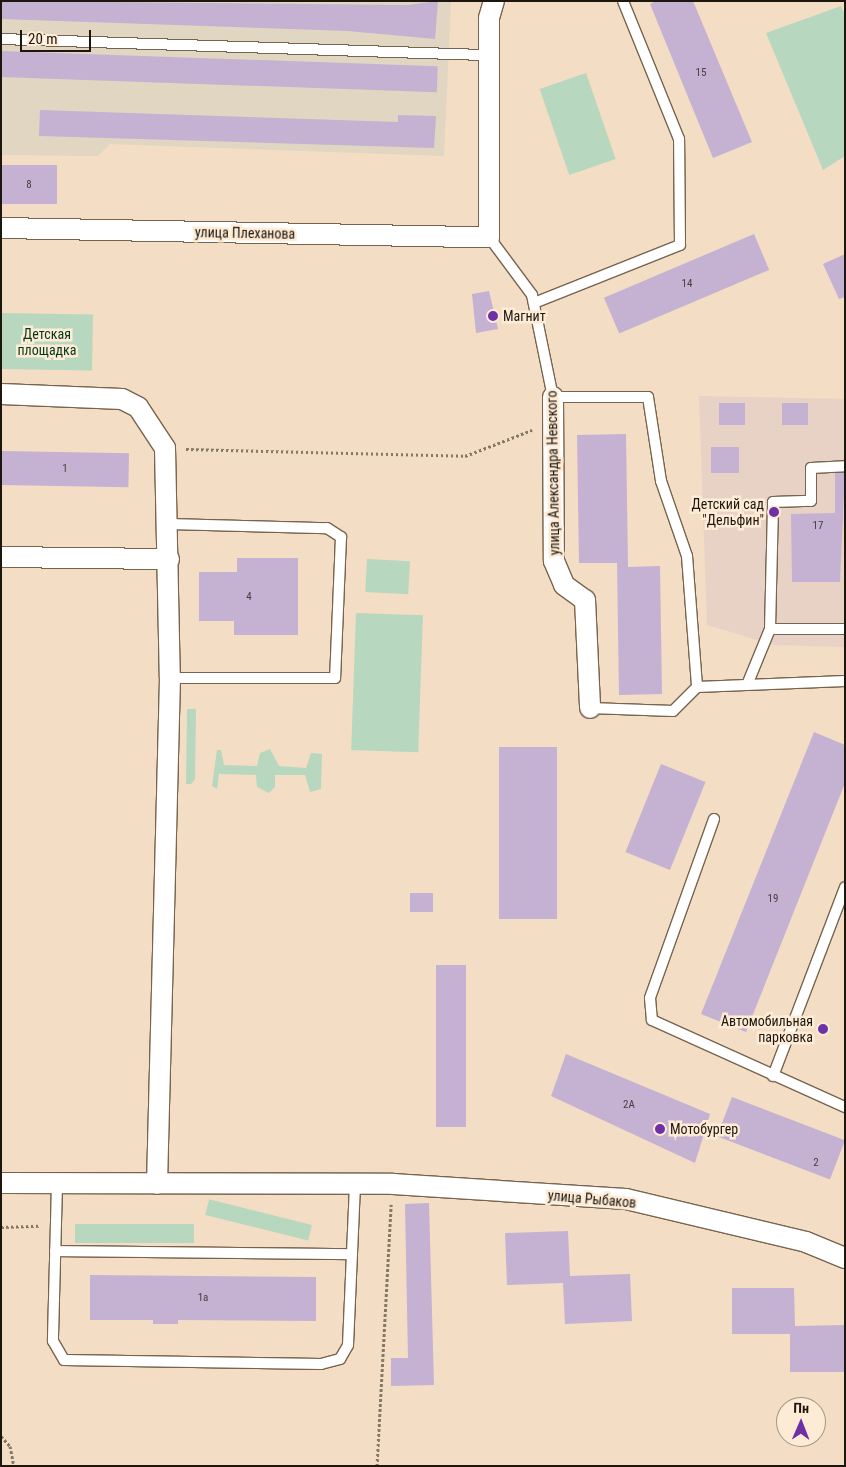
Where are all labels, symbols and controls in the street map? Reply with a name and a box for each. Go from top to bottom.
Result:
scale bar [22,20,94,52]
text: 20 m [28,30,58,48]
house number: 15 [696,66,706,80]
house number: 8 [26,178,32,192]
street label: улица Плеханова [195,224,295,242]
house number: 14 [682,277,692,291]
place label: Магнит [503,308,546,324]
marker: Магнит [487,310,499,322]
park label: Детская площадка [17,326,77,358]
street label: улица Александра Невского [543,391,563,555]
house number: 1 [62,462,68,476]
place label: Детский сад "Дельфин" [692,496,764,528]
marker: Детский сад "Дельфин" [768,506,780,518]
house number: 17 [813,519,823,533]
house number: 4 [246,590,252,604]
house number: 19 [768,892,778,906]
place label: Автомобильная парковка [721,1013,813,1046]
marker: Автомобильная парковка [817,1023,829,1035]
house number: 2А [623,1098,635,1112]
place label: Мотобургер [670,1121,738,1137]
marker: Мотобургер [654,1123,666,1135]
house number: 2 [813,1156,819,1170]
street label: улица Рыбаков [547,1187,637,1211]
house number: 1а [198,1291,208,1305]
north arrow [776,1397,826,1447]
text: Пн [793,1400,809,1416]

